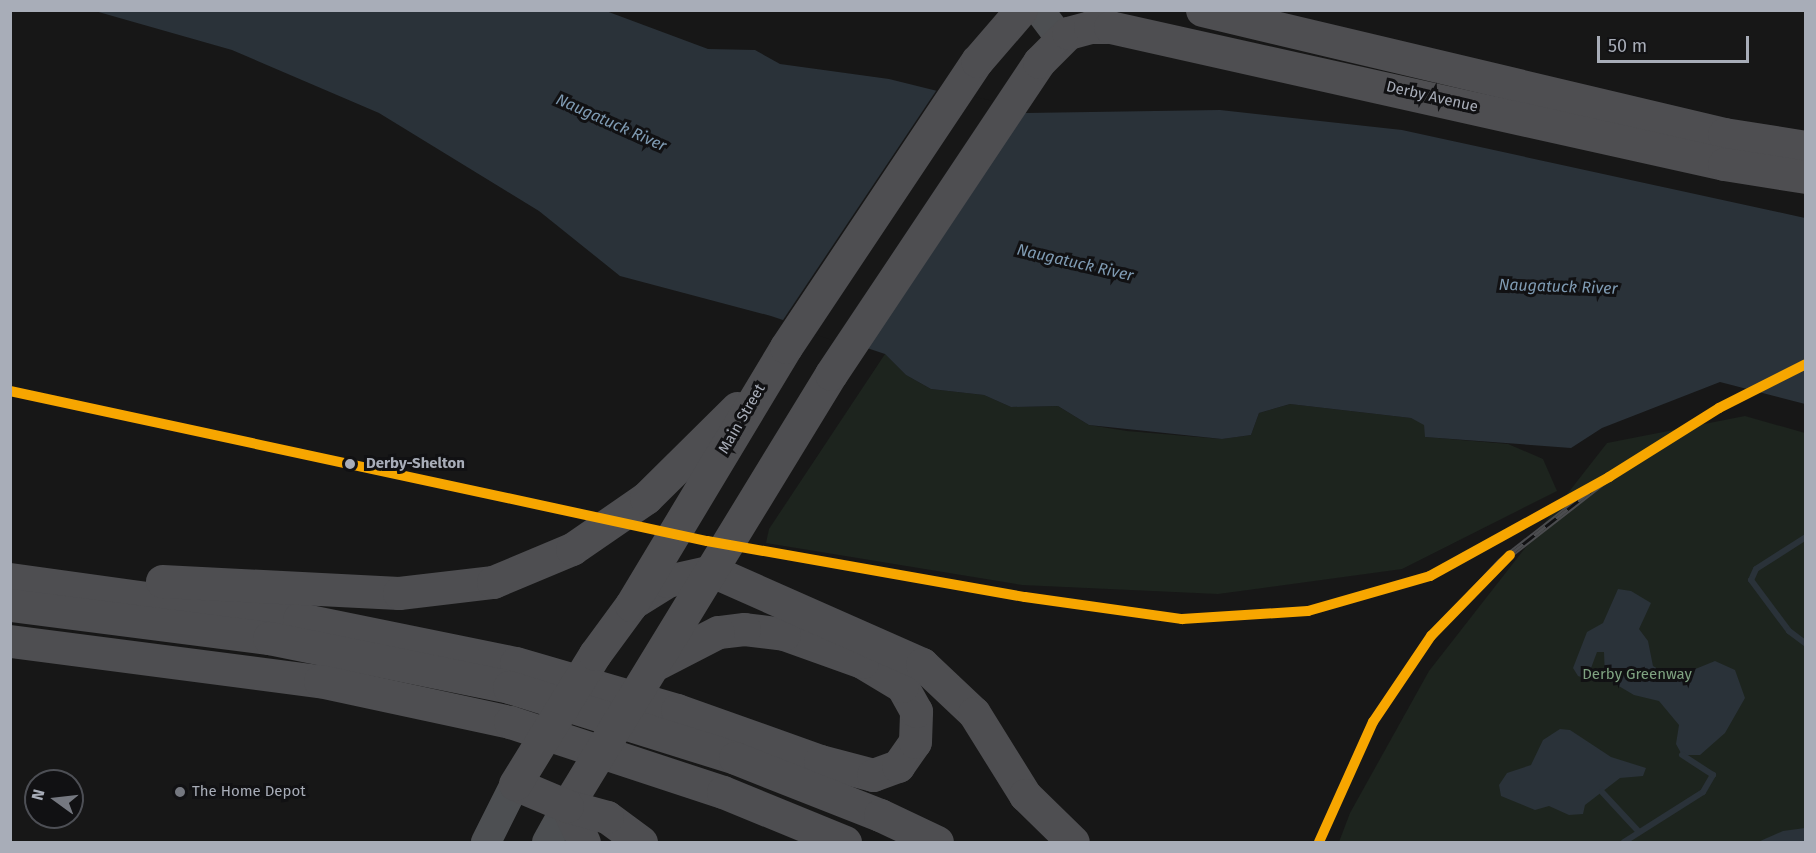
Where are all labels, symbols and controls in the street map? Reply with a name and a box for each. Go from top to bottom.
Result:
scale bar [1600,24,1752,62]
text: 50 m [1608,35,1647,57]
street label: Derby Avenue [1384,78,1480,116]
water label: Naugatuck River [553,90,669,156]
water label: Naugatuck River [1015,240,1135,286]
water label: Naugatuck River [1498,275,1618,299]
street label: Main Street [715,381,769,457]
marker: Derby-Shelton [339,453,361,475]
place label: Derby-Shelton [366,455,465,473]
park label: Derby Greenway [1582,666,1692,684]
north arrow [24,769,84,829]
place label: The Home Depot [192,783,306,801]
marker: The Home Depot [173,785,187,799]
text: N [28,787,49,802]

